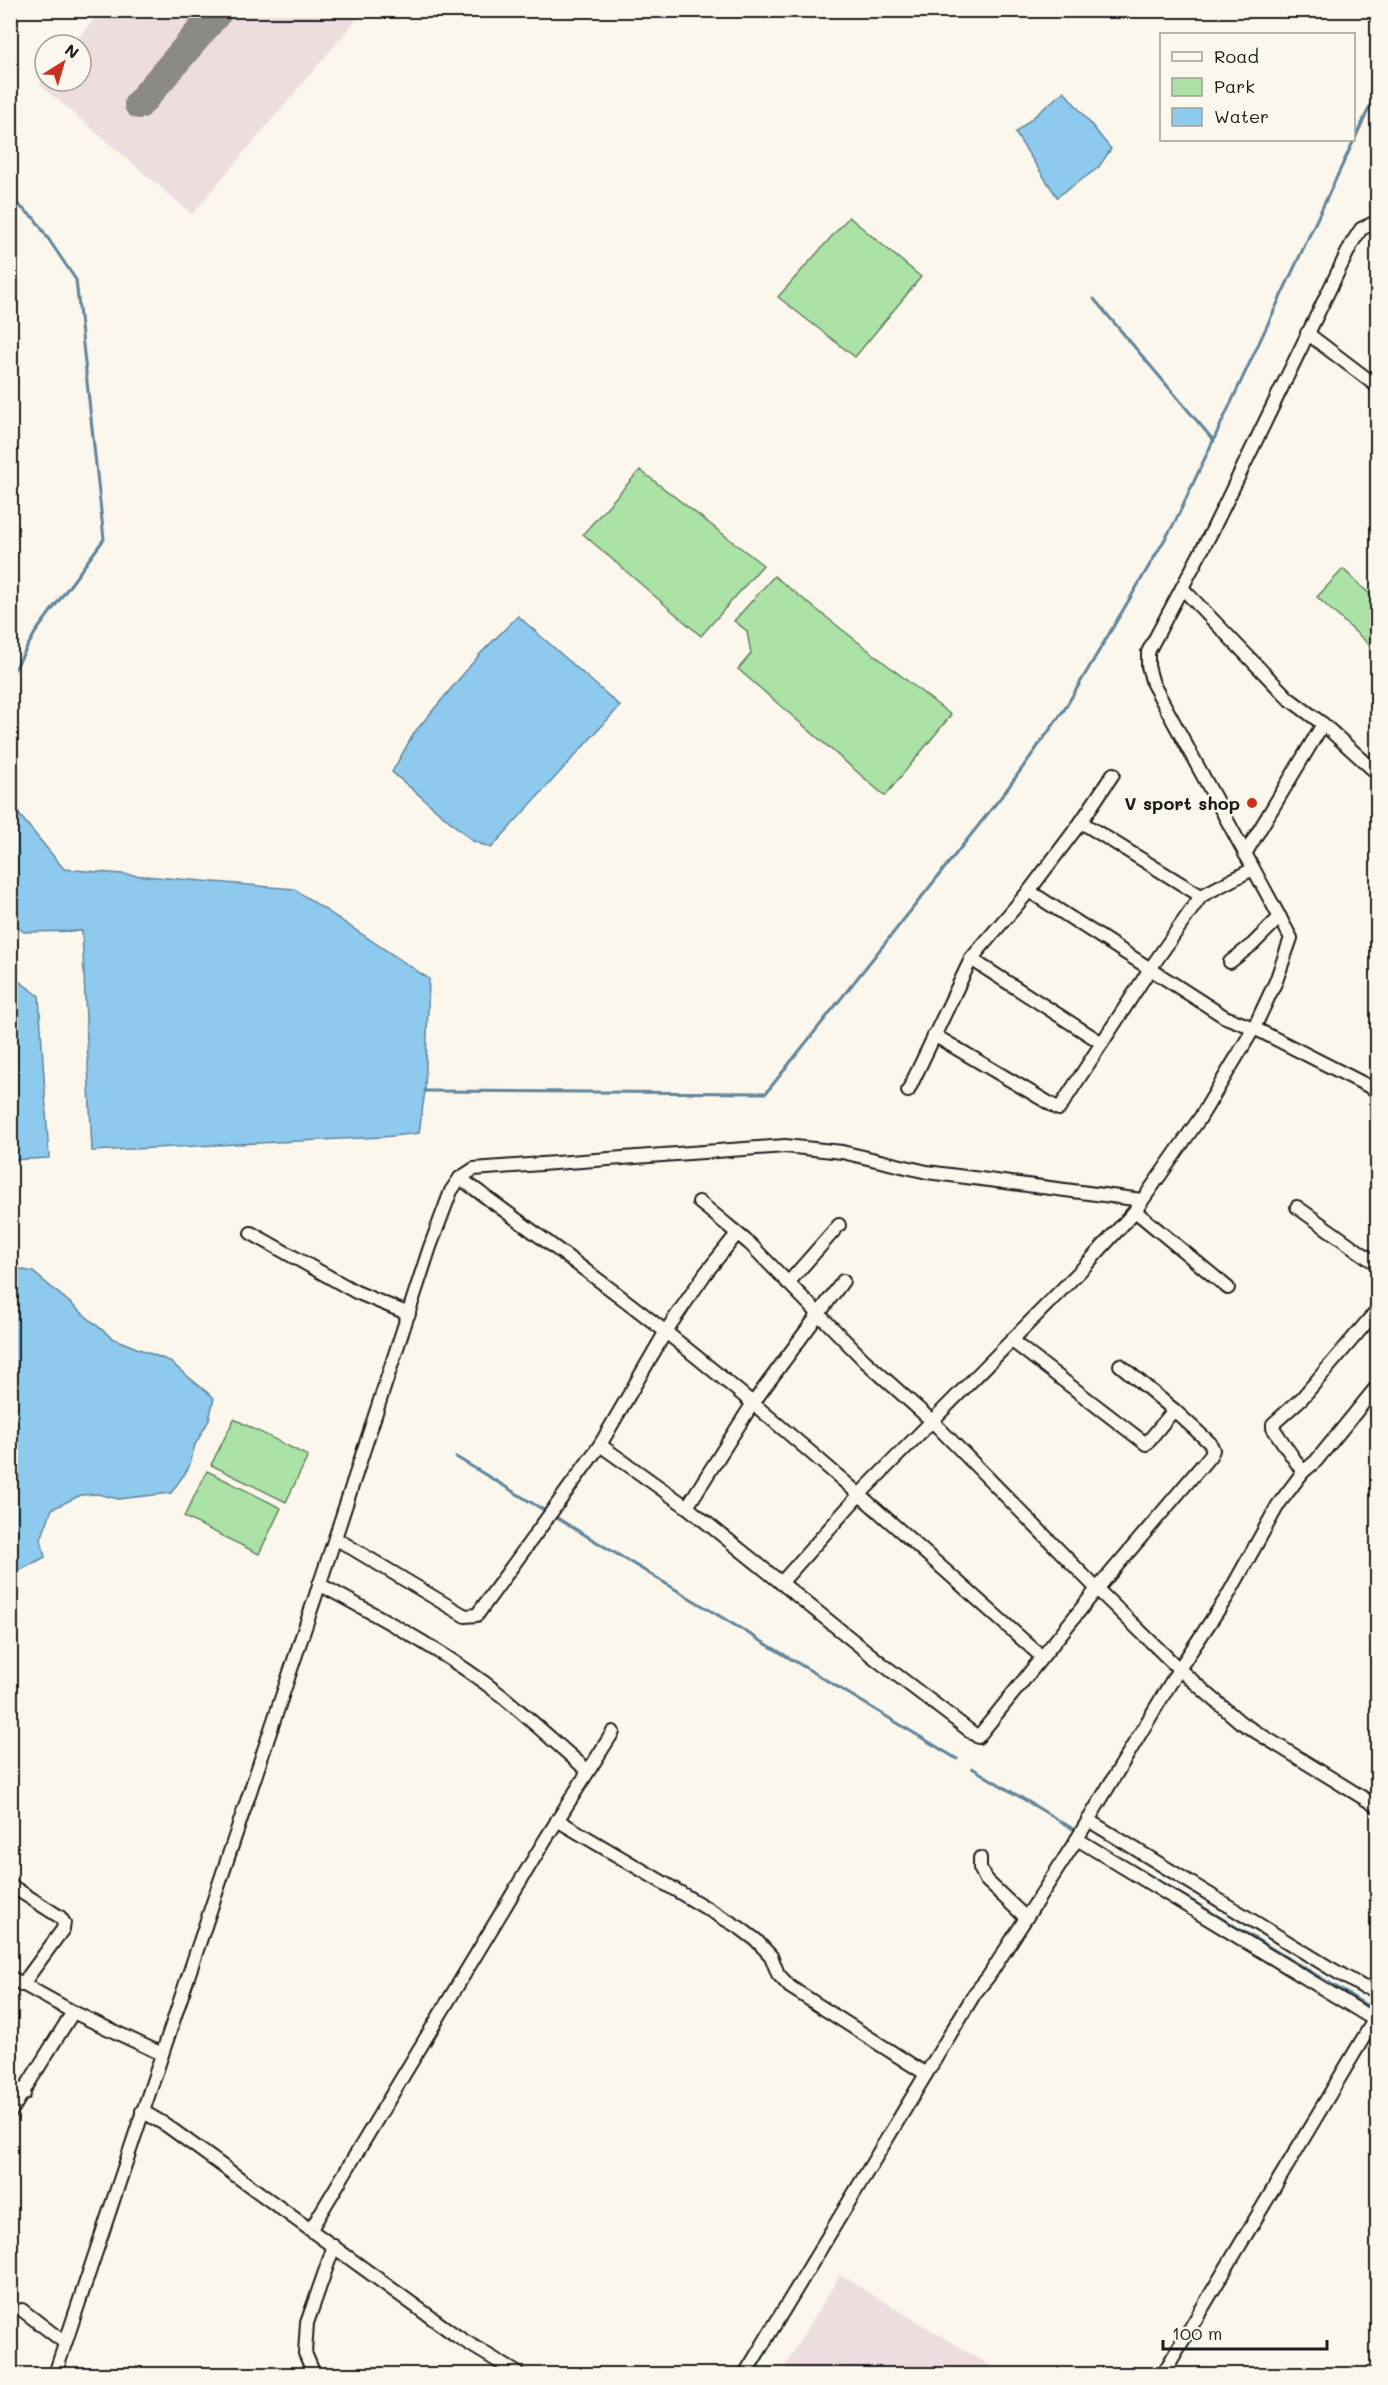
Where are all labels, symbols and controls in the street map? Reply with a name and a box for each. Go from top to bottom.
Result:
north arrow [33,33,93,93]
legend [1160,33,1355,141]
text: N [61,39,84,63]
text: Road [1214,44,1259,68]
text: Park [1214,74,1255,98]
text: Water [1214,104,1269,128]
place label: V sport shop [1125,791,1240,815]
marker: V sport shop [1245,796,1259,810]
scale bar [1163,2313,1326,2351]
text: 100 m [1172,2321,1222,2345]

